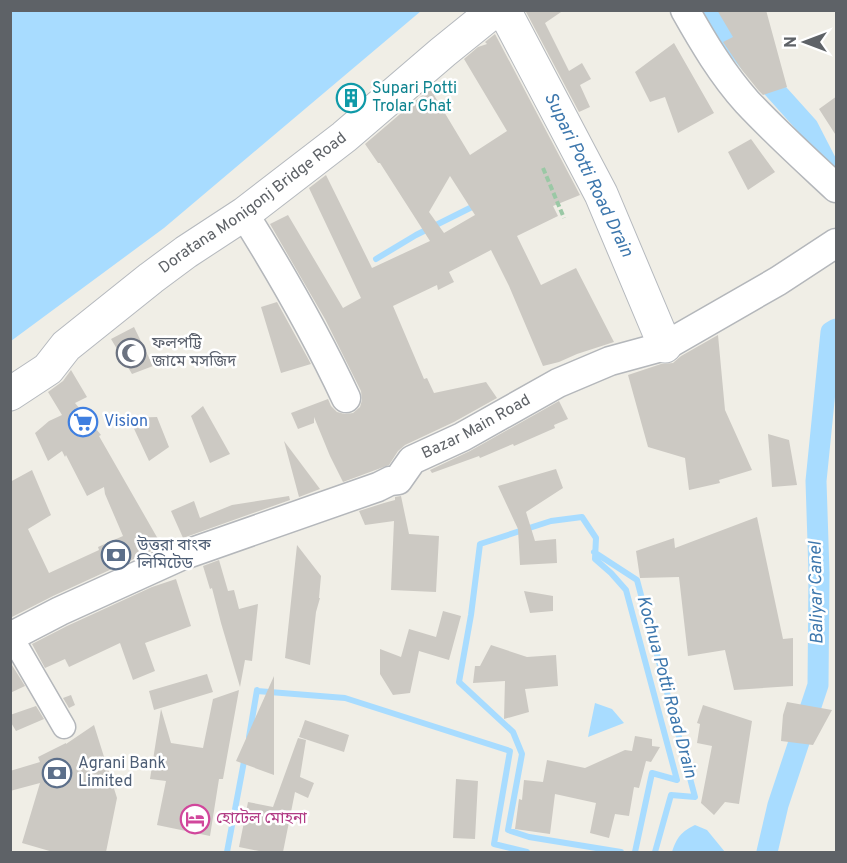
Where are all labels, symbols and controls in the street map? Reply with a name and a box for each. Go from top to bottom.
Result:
north arrow [775,12,835,72]
text: N [782,36,802,48]
place label: Supari Potti Trolar Ghat [372,79,457,117]
building icon: Supari Potti Trolar Ghat [335,82,367,114]
water label: Supari Potti Road Drain [538,89,638,261]
street label: Doratana Monigonj Bridge Road [155,128,351,278]
place label: ফলপট্টি জামে মসজিদ [151,333,237,372]
mosque icon: ফলপট্টি জামে মসজিদ [115,337,147,369]
street label: Bazar Main Road [419,390,534,464]
supermarket icon: Vision [67,406,99,438]
place label: Vision [104,412,148,432]
place label: উত্তরা বাংক লিমিটেড [136,535,212,574]
bank icon: উত্তরা বাংক লিমিটেড [100,539,132,571]
water label: Baliyar Canel [805,540,829,645]
water label: Kochua Potti Road Drain [631,593,701,781]
place label: Agrani Bank Limited [78,754,166,792]
bank icon: Agrani Bank Limited [41,757,73,789]
hotel icon: হোটেল মোহনা [179,803,211,835]
place label: হোটেল মোহনা [216,808,308,829]

